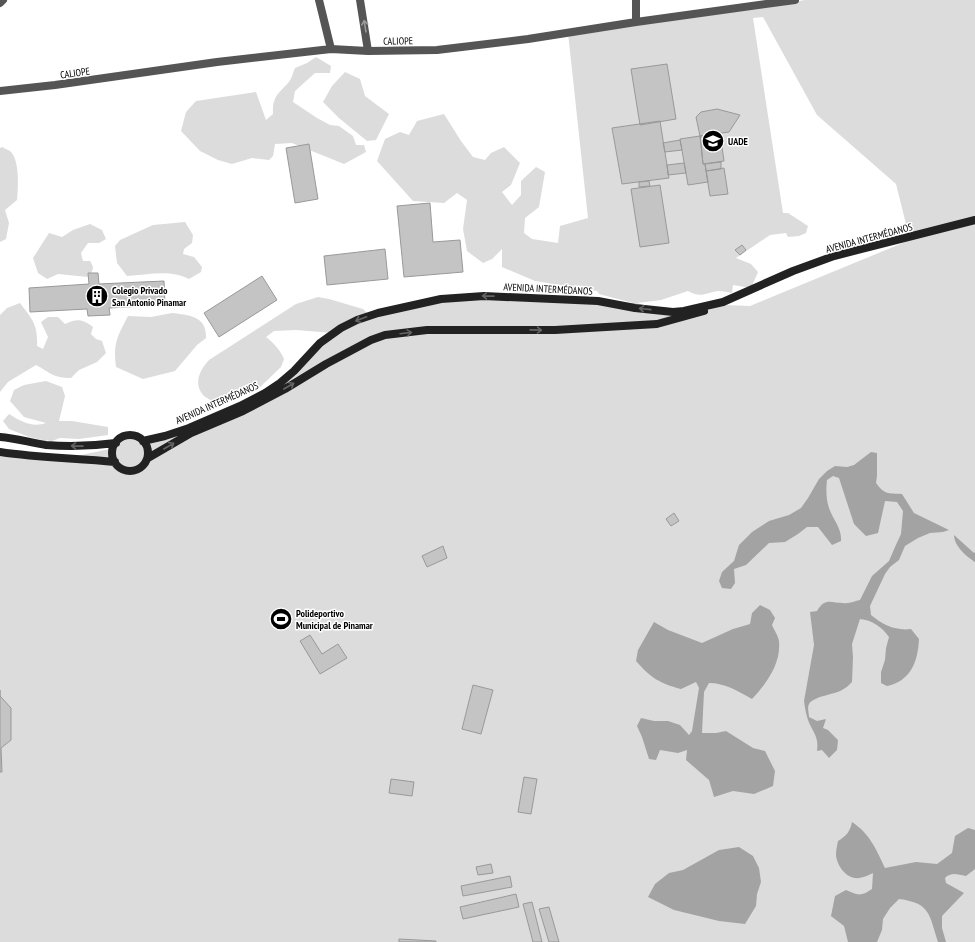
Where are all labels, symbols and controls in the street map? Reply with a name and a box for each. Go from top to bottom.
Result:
one-way arrow [361,19,369,32]
street label: CALIOPE [383,34,413,48]
street label: CALIOPE [59,64,91,82]
school or university icon: UADE [700,128,726,154]
place label: UADE [728,135,748,148]
street label: AVENIDA INTERMÉDANOS [824,220,914,256]
street label: AVENIDA INTERMÉDANOS [503,280,593,298]
building icon: Colegio Privado San Antonio Pinamar [84,283,110,309]
place label: Colegio Privado San Antonio Pinamar [112,284,186,309]
one-way arrow [482,292,495,300]
one-way arrow [639,306,652,313]
one-way arrow [355,315,367,323]
one-way arrow [529,326,542,334]
one-way arrow [399,329,412,337]
street label: AVENIDA INTERMÉDANOS [174,379,260,427]
one-way arrow [283,382,294,390]
one-way arrow [163,441,175,449]
one-way arrow [71,442,84,450]
sports icon: Polideportivo Municipal de Pinamar [268,606,294,632]
place label: Polideportivo Municipal de Pinamar [296,607,373,632]

